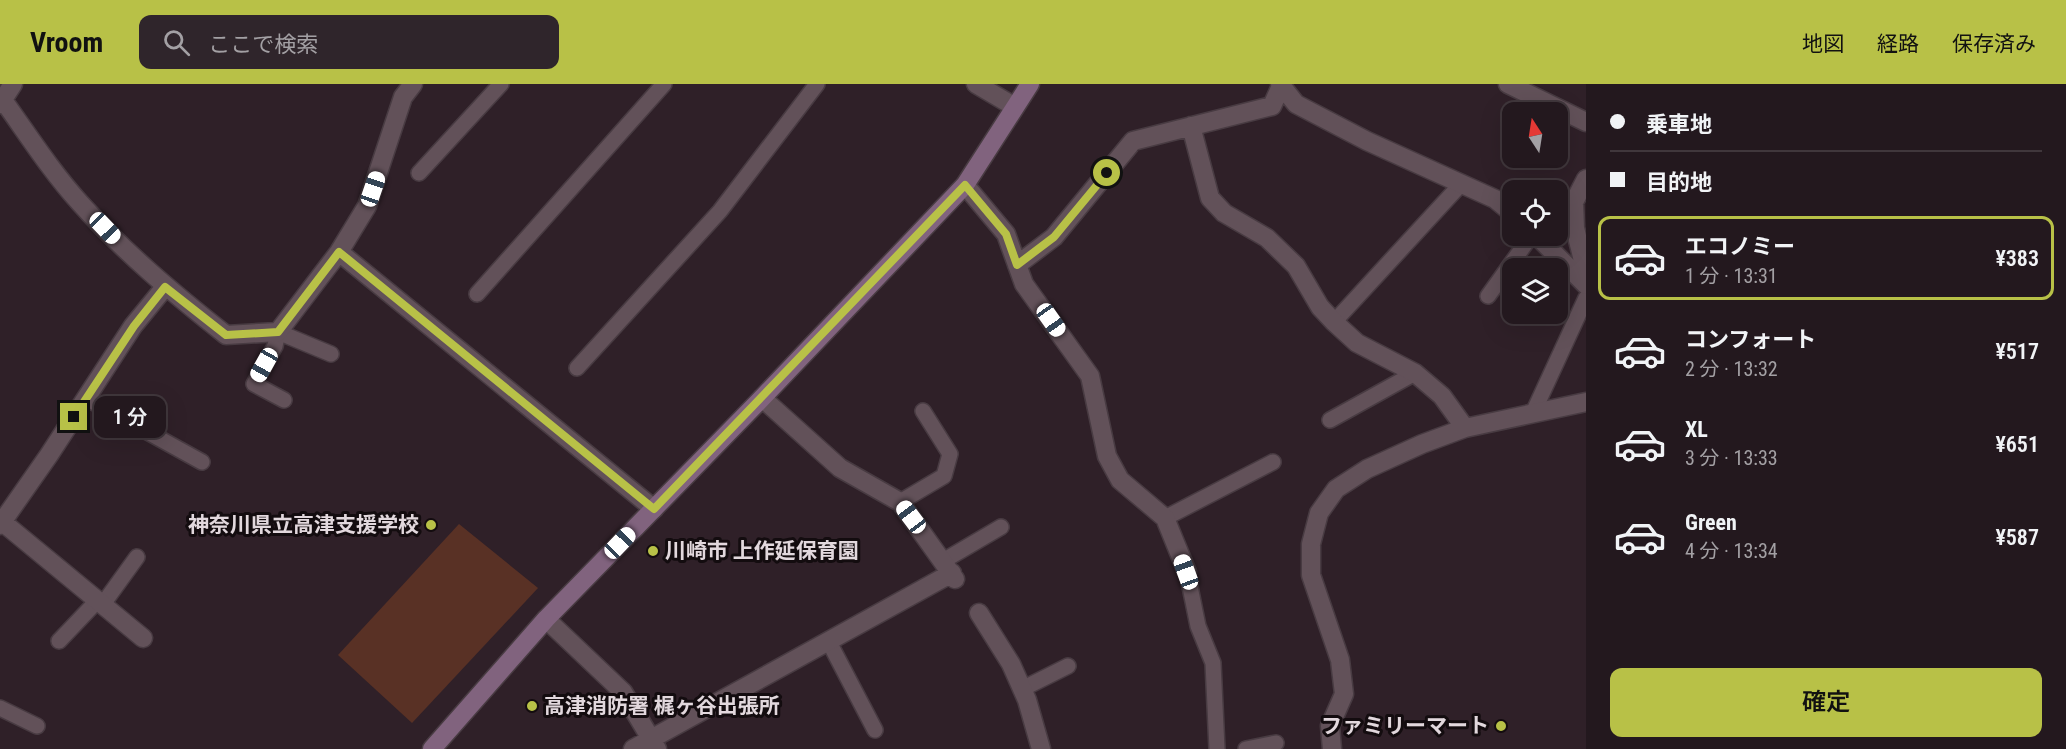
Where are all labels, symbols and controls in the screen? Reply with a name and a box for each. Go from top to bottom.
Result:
search box [139,15,559,69]
text: Vroom [30,26,103,59]
icon: search [160,26,193,59]
text: ここで検索 [208,32,318,57]
text: 地図 [1802,32,1844,56]
text: 経路 [1877,32,1919,56]
text: 保存済み [1952,32,2036,56]
north arrow [1502,102,1568,168]
map controls [1502,102,1568,324]
text: 乗車地 [1646,112,1712,137]
route start [1093,159,1120,186]
car [359,169,387,209]
text: 目的地 [1646,170,1712,195]
button: locate [1502,180,1568,246]
car [86,209,124,247]
icon: car [1613,231,1667,285]
text: エコノミー [1685,234,1795,259]
text: ¥383 [1995,246,2039,271]
button: layers [1502,258,1568,324]
text: 1 分 · 13:31 [1685,264,1778,288]
car [1033,300,1069,340]
icon: car [1613,324,1667,378]
text: コンフォート [1685,327,1816,352]
text: ¥517 [1995,339,2039,364]
car [247,345,281,385]
text: 2 分 · 13:32 [1685,357,1778,381]
callout: 1 分 [95,396,167,438]
route end [60,403,87,430]
text: 1 分 [113,405,147,429]
icon: car [1613,417,1667,471]
text: XL [1685,417,1708,442]
text: ¥651 [1995,432,2039,457]
text: 3 分 · 13:33 [1685,446,1778,470]
car [893,497,929,537]
icon: car [1613,510,1667,564]
text: Green [1685,510,1737,535]
place label: 神奈川県立高津支援学校 [188,513,419,537]
marker: 神奈川県立高津支援学校 [424,518,438,532]
car [601,524,639,562]
text: ¥587 [1995,525,2039,550]
place label: 川崎市 上作延保育園 [665,539,859,563]
text: 4 分 · 13:34 [1685,539,1778,563]
marker: 川崎市 上作延保育園 [646,544,660,558]
car [1171,552,1201,592]
button: 確定 [1610,668,2042,737]
place label: 高津消防署 梶ヶ谷出張所 [544,694,780,718]
marker: 高津消防署 梶ヶ谷出張所 [525,699,539,713]
place label: ファミリーマート [1321,714,1489,738]
marker: ファミリーマート [1494,719,1508,733]

